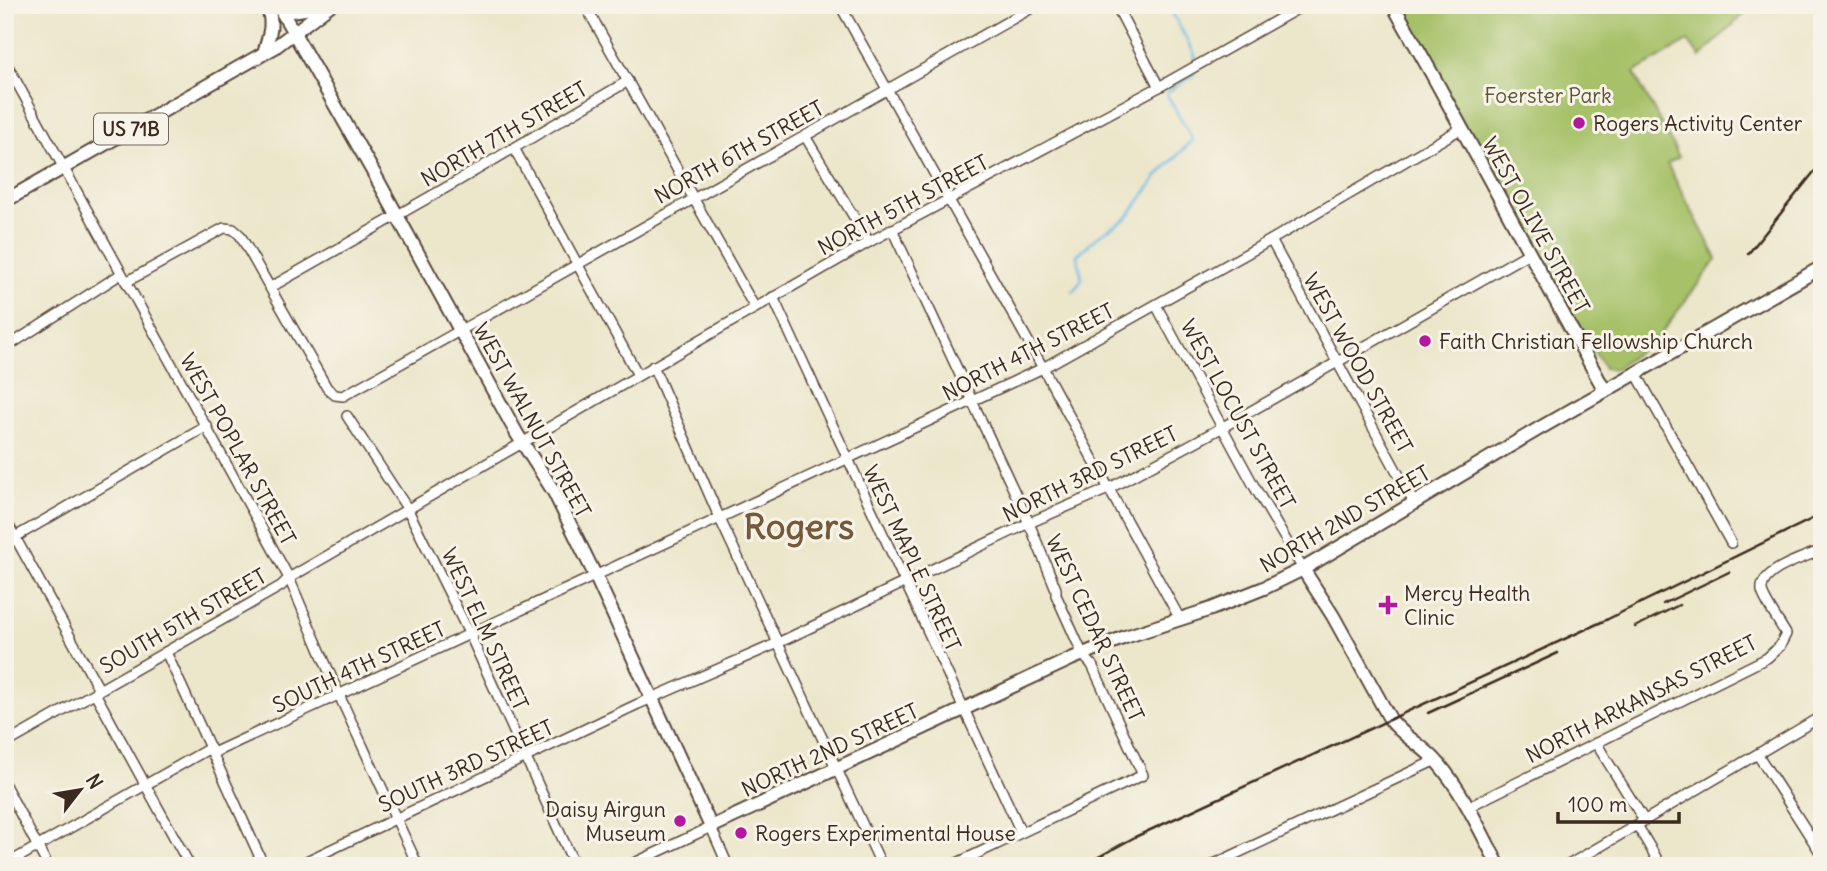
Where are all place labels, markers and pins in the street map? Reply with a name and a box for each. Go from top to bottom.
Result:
place label: Rogers Activity Center [1593,110,1803,137]
marker: Rogers Activity Center [1571,115,1587,131]
place label: Faith Christian Fellowship Church [1439,328,1753,355]
marker: Faith Christian Fellowship Church [1417,333,1433,349]
place label: Mercy Health Clinic [1404,580,1530,631]
marker: Mercy Health Clinic [1378,595,1398,615]
place label: Daisy Airgun Museum [545,796,666,847]
marker: Daisy Airgun Museum [672,813,688,829]
place label: Rogers Experimental House [755,820,1016,847]
marker: Rogers Experimental House [733,825,749,841]

